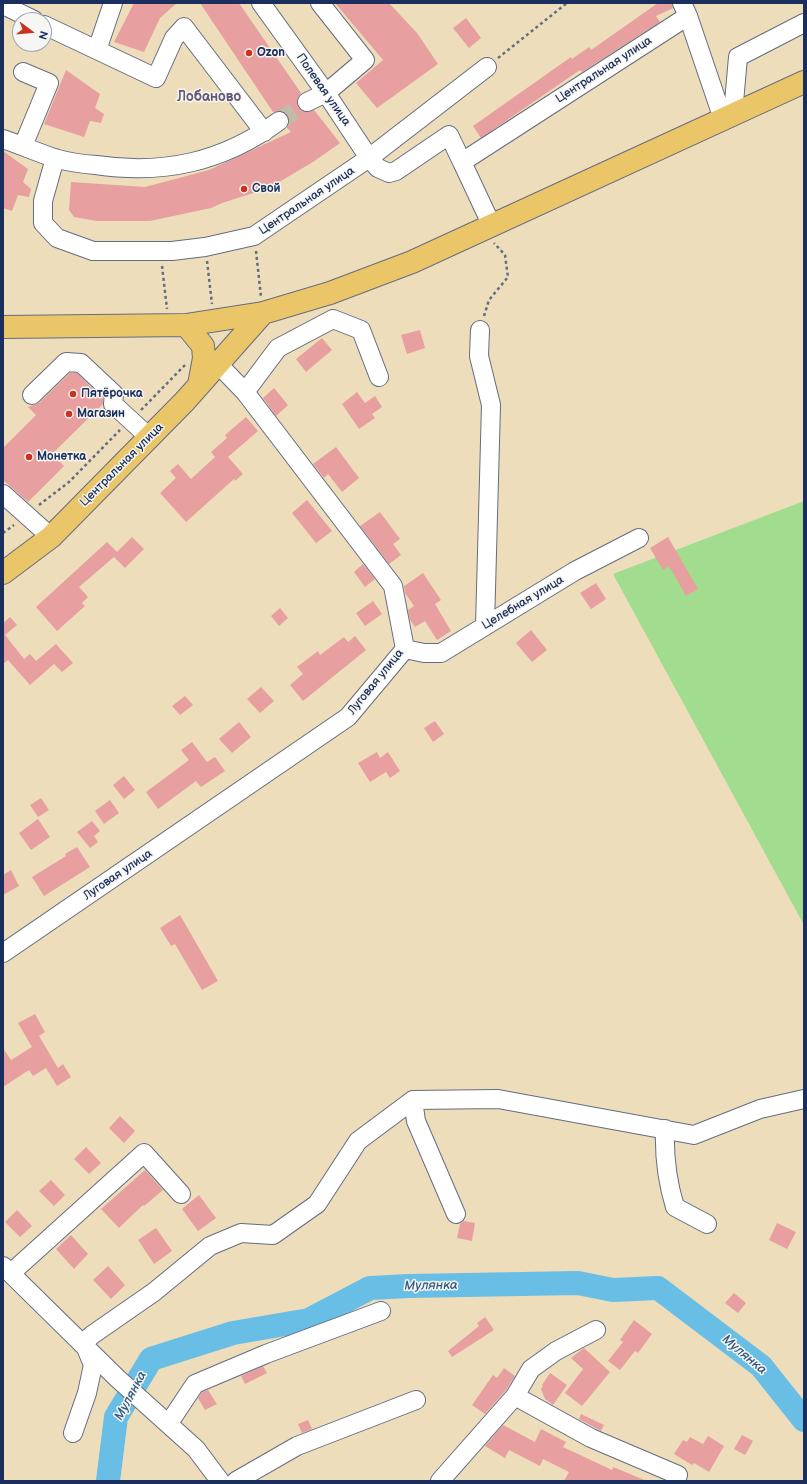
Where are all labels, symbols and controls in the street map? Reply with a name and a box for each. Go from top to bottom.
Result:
north arrow [12,12,52,52]
text: N [36,29,50,41]
street label: Центральная улица [553,34,655,106]
place label: Ozon [257,46,285,60]
marker: Ozon [244,48,254,58]
street label: Полевая улица [293,51,353,129]
district label: Лобаново [177,89,241,105]
street label: Центральная улица [257,164,357,238]
place label: Свой [252,182,280,196]
marker: Свой [239,184,249,194]
place label: Пятёрочка [81,387,143,401]
marker: Пятёрочка [68,389,78,399]
place label: Магазин [77,407,125,421]
marker: Магазин [64,409,74,419]
street label: Центральная улица [77,420,167,510]
place label: Монетка [37,450,86,464]
marker: Монетка [24,452,34,462]
street label: Целебная улица [479,573,567,633]
street label: Луговая улица [345,646,407,718]
street label: Луговая улица [81,847,155,903]
water label: Мулянка [404,1278,458,1294]
water label: Мулянка [719,1332,769,1378]
water label: Мулянка [112,1369,150,1423]

